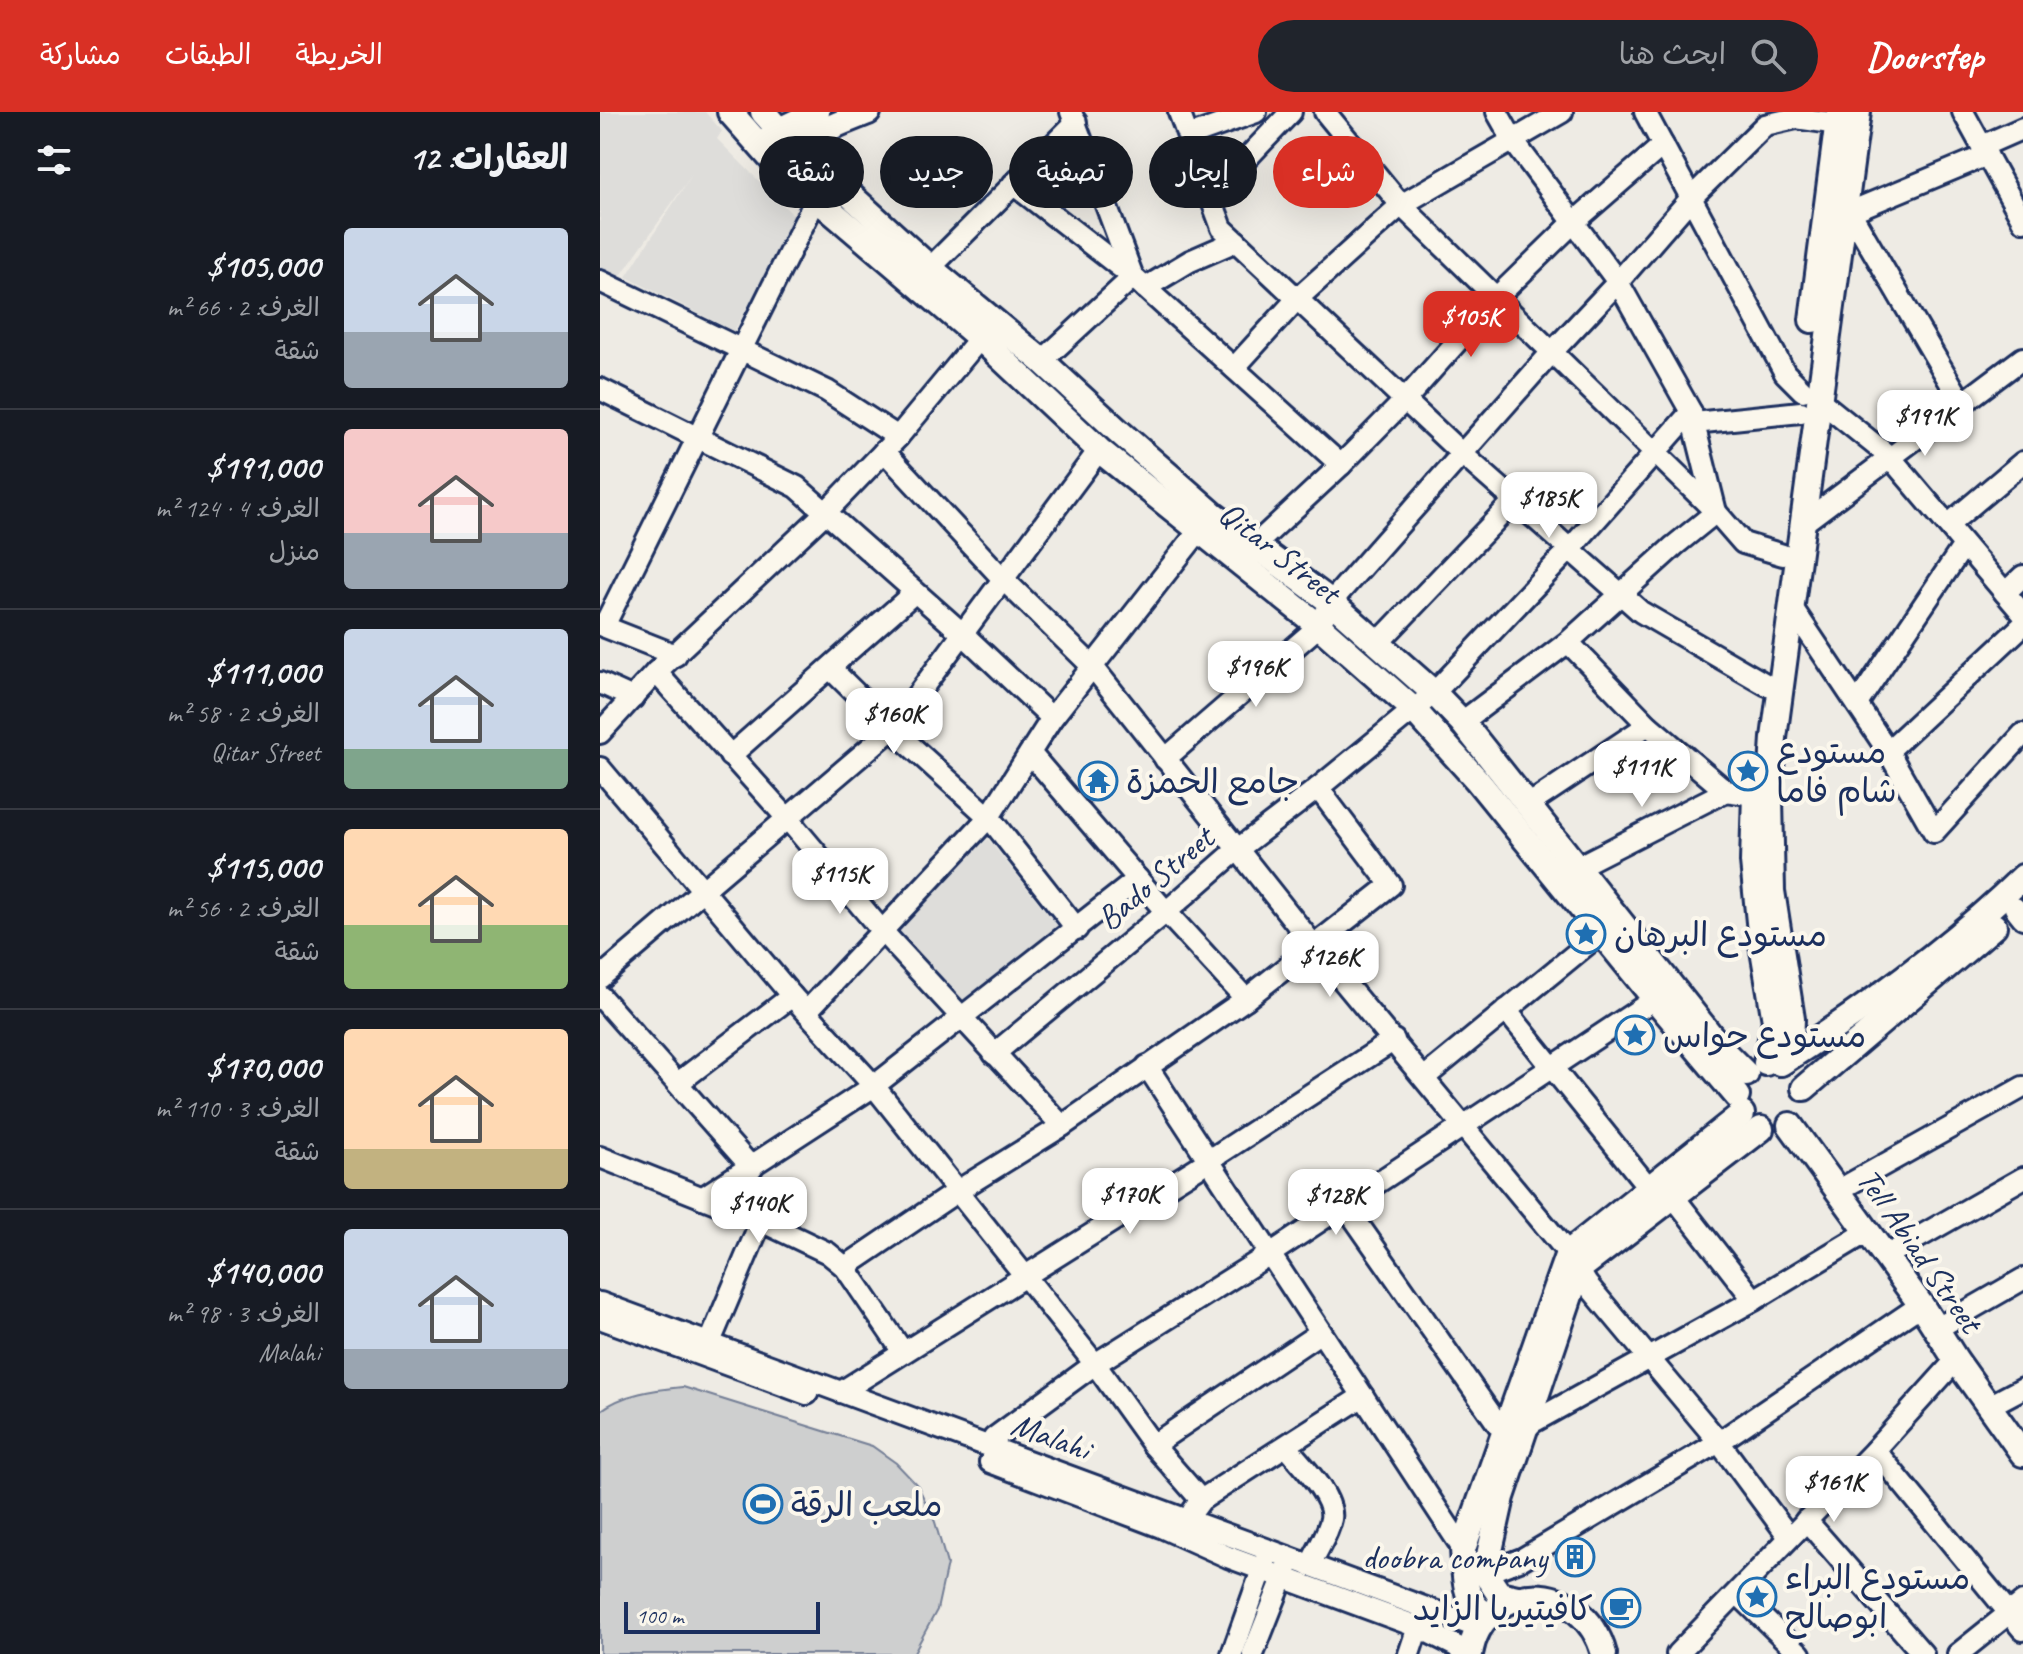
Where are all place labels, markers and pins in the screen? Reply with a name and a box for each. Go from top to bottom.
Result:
pin: $105K [1415,291,1527,359]
pin: $191K [1869,390,1981,458]
pin: $185K [1493,472,1605,540]
pin: $196K [1200,641,1312,709]
pin: $160K [838,688,950,756]
place label: مستودع شام فاما [1776,730,1897,816]
pin: $111K [1586,741,1698,809]
place icon: مستودع شام فاما [1727,750,1769,792]
temple icon: جامع الحمزة [1077,760,1119,802]
place label: جامع الحمزة [1126,760,1299,806]
pin: $115K [784,848,896,916]
place icon: مستودع البرهان [1565,913,1607,955]
place label: مستودع البرهان [1614,913,1827,958]
pin: $126K [1274,931,1386,999]
place icon: مستودع حواس [1614,1014,1656,1056]
place label: مستودع حواس [1663,1014,1866,1059]
pin: $170K [1074,1168,1186,1236]
pin: $128K [1280,1169,1392,1237]
pin: $140K [703,1177,815,1245]
pin: $161K [1778,1456,1890,1524]
sports icon: ملعب الرقة [742,1483,784,1525]
place label: ملعب الرقة [791,1483,942,1526]
place label: doobra company [1362,1536,1549,1579]
building icon: doobra company [1554,1536,1596,1578]
place label: مستودع البراء ابوصالح [1785,1556,1970,1639]
place icon: مستودع البراء ابوصالح [1736,1576,1778,1618]
place label: كافيتيريا الزايد [1413,1587,1593,1630]
cafe icon: كافيتيريا الزايد [1600,1587,1642,1629]

